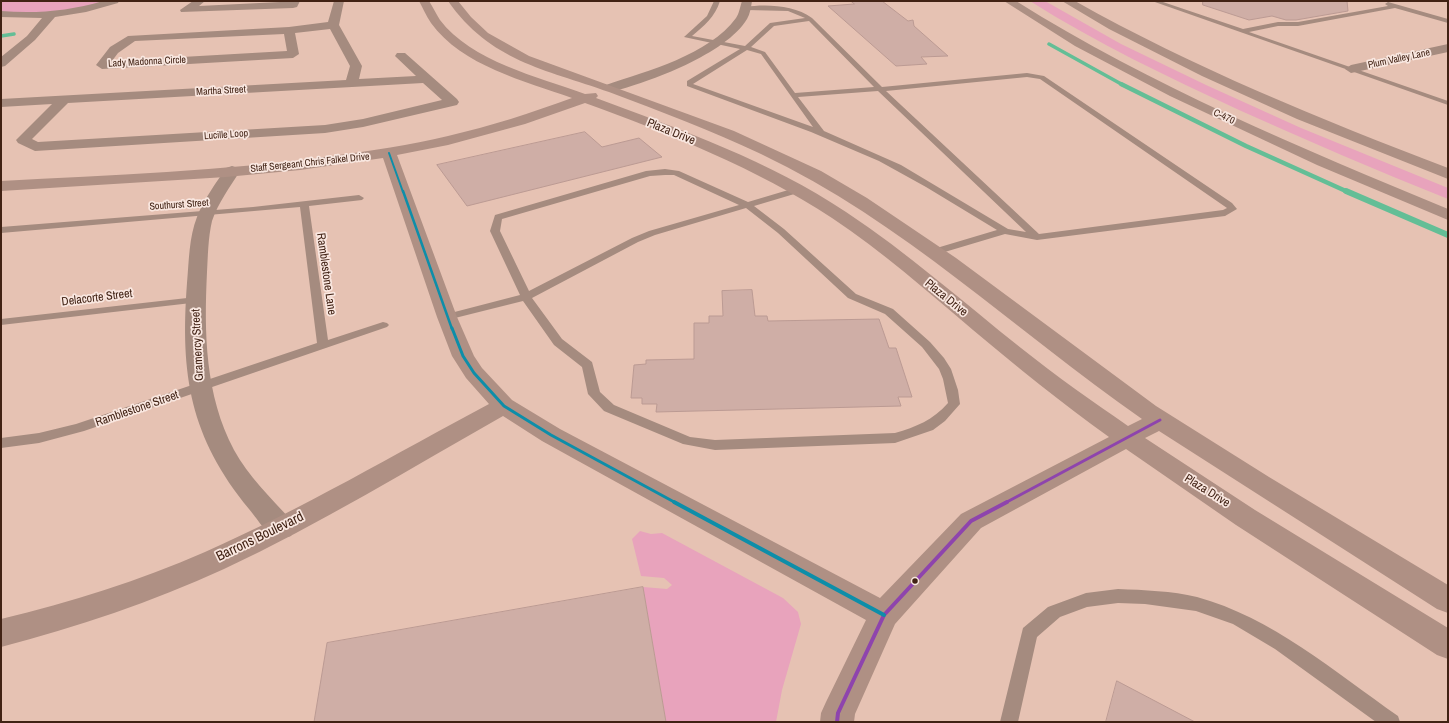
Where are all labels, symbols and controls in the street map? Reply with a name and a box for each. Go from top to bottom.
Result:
street label: Plum Valley Lane [1367,47,1431,71]
street label: Lady Madonna Circle [108,54,186,70]
street label: Martha Street [196,84,246,98]
street label: C-470 [1211,107,1237,127]
street label: Plaza Drive [645,116,697,148]
street label: Lucille Loop [204,127,248,143]
street label: Staff Sergeant Chris Falkel Drive [250,151,370,175]
street label: Southurst Street [149,197,209,213]
street label: Ramblestone Lane [313,232,339,316]
street label: Plaza Drive [922,276,970,320]
street label: Delacorte Street [61,287,133,309]
street label: Gramercy Street [189,309,207,381]
street label: Ramblestone Street [94,388,180,430]
street label: Plaza Drive [1182,471,1232,511]
street label: Barrons Boulevard [214,509,306,565]
unlabelled marker [910,576,920,586]

